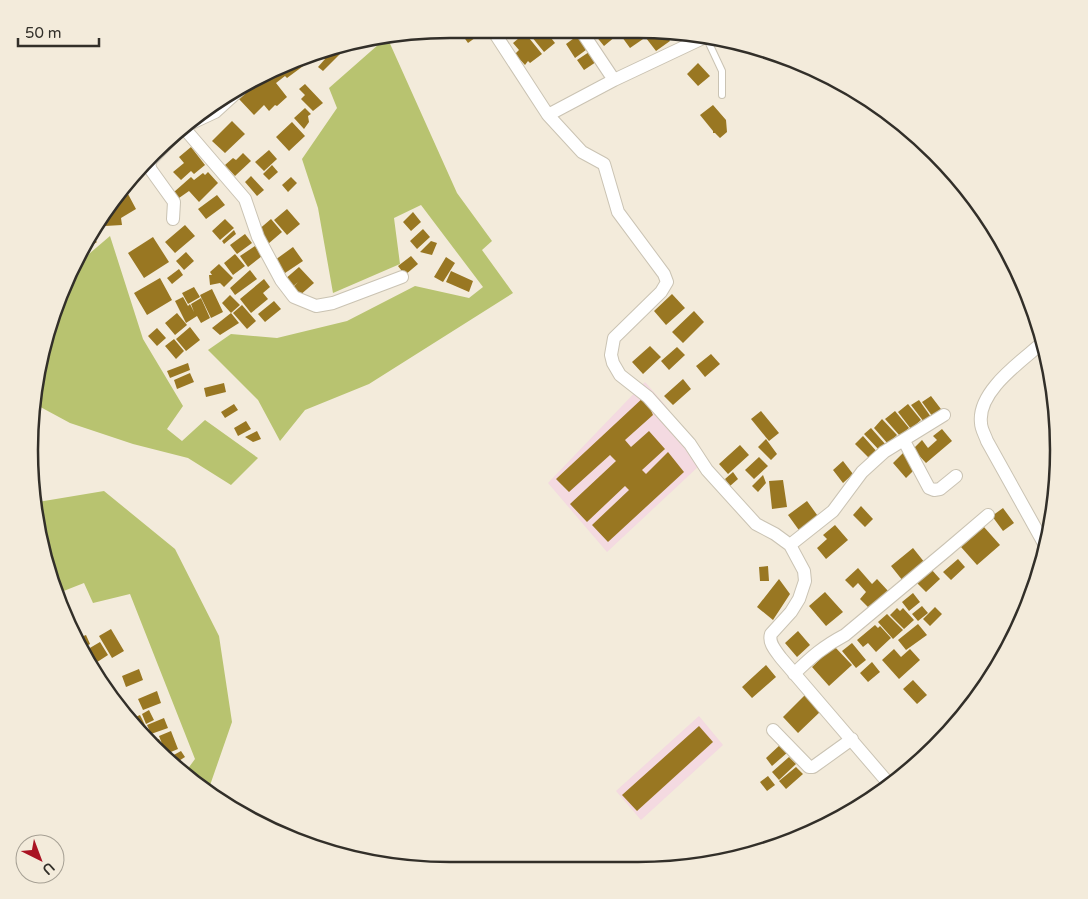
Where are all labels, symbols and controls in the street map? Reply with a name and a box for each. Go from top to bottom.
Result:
scale bar [18,15,99,47]
text: 50 m [25,24,62,42]
north arrow [15,834,65,884]
text: U [39,858,58,878]

